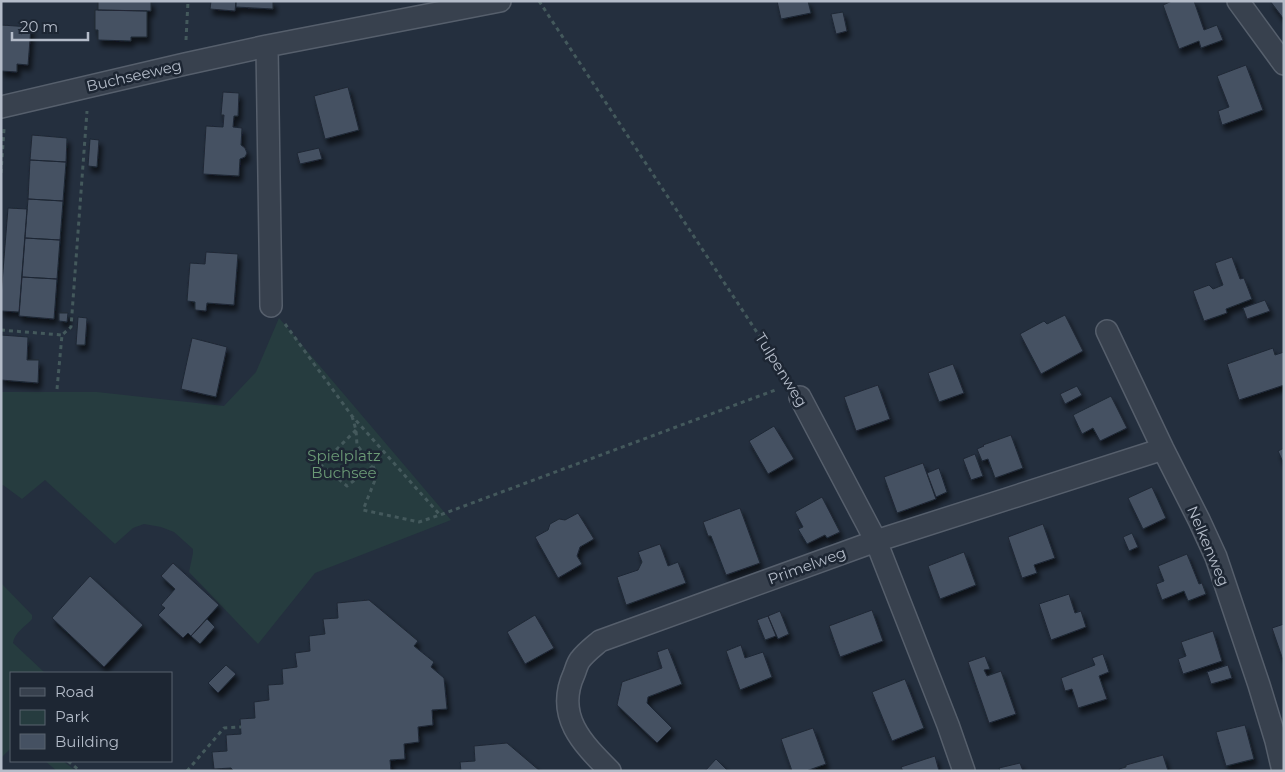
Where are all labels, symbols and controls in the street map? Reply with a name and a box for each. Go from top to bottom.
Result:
scale bar [12,10,89,42]
text: 20 m [20,17,58,36]
street label: Buchseeweg [84,55,184,96]
street label: Tulpenweg [751,329,812,410]
park label: Spielplatz Buchsee [307,446,381,482]
street label: Nelkenweg [1183,503,1234,589]
street label: Primelweg [765,543,848,588]
legend [10,672,172,762]
text: Road [55,682,94,701]
text: Park [55,707,89,726]
text: Building [55,732,119,751]

